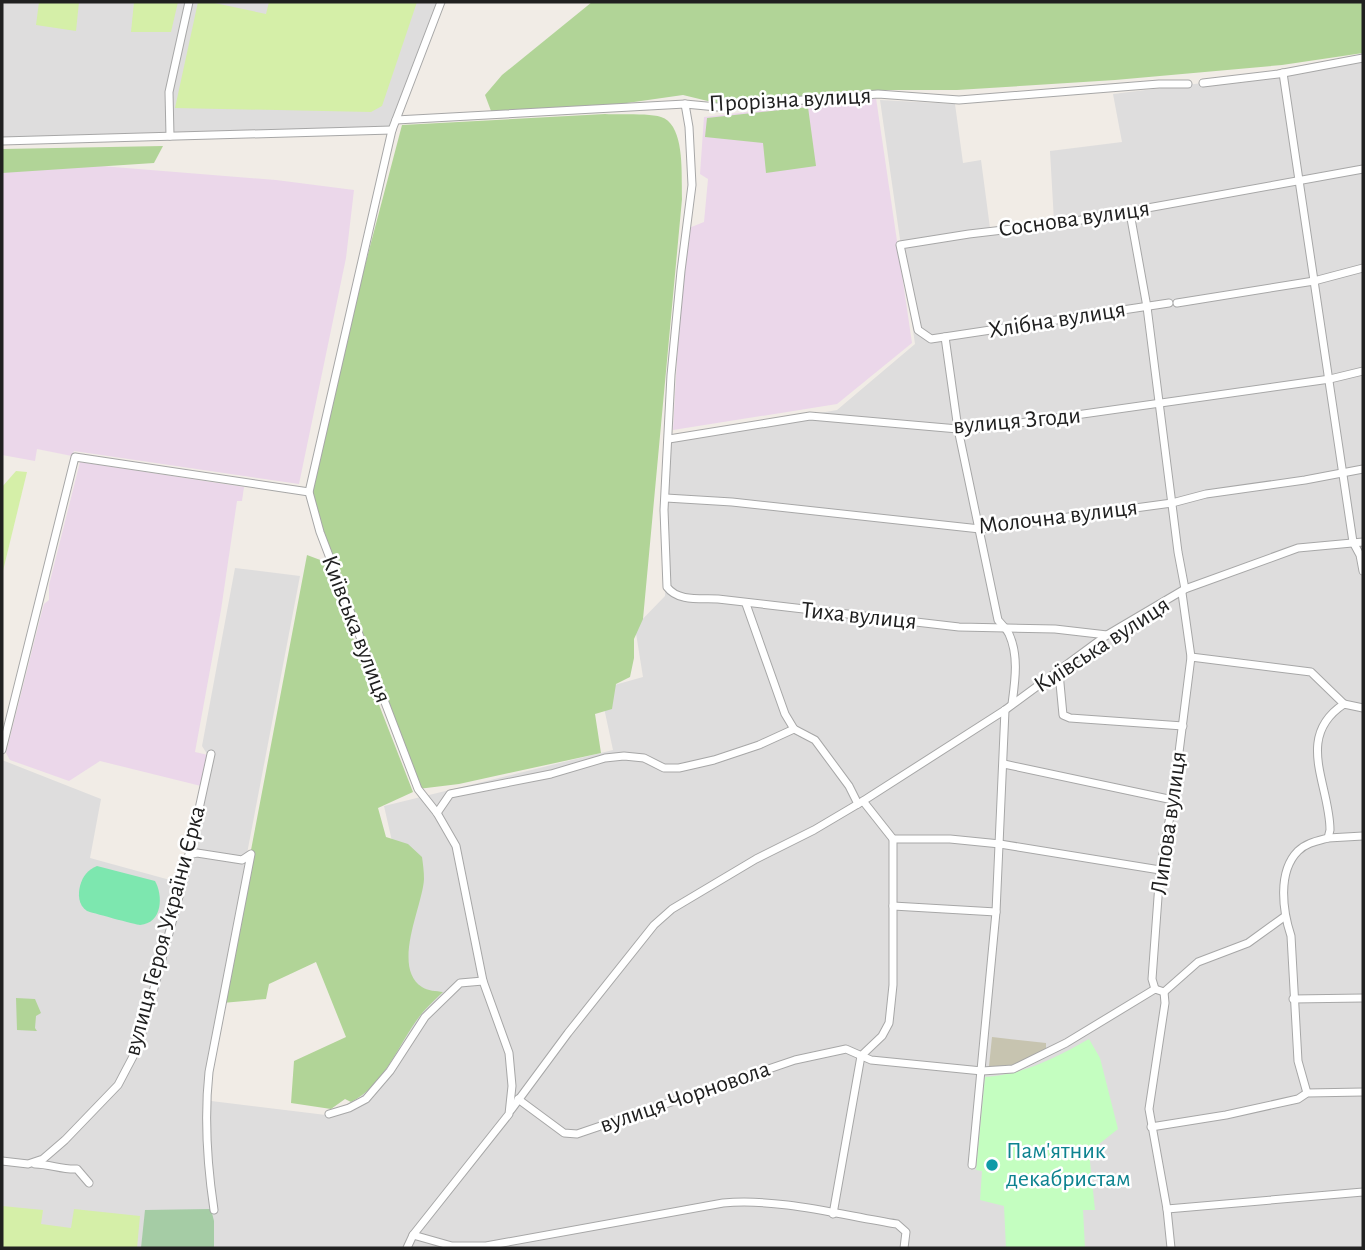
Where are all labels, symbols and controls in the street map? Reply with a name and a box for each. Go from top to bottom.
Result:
street label: Прорізна вулиця [708,84,872,116]
street label: Соснова вулиця [997,196,1151,242]
street label: Хлібна вулиця [987,297,1127,343]
street label: вулиця Згоди [952,403,1082,439]
street label: Молочна вулиця [977,495,1139,539]
street label: Київська вулиця [317,552,395,706]
street label: Київська вулиця [1030,592,1174,698]
street label: Тиха вулиця [800,598,918,634]
street label: Липова вулиця [1147,750,1191,896]
street label: вулиця Героя України Єрка [120,803,210,1059]
street label: вулиця Чорновола [597,1057,773,1137]
place label: Пам'ятник декабристам [1006,1139,1131,1191]
marker: Пам'ятник декабристам [984,1157,1000,1173]

